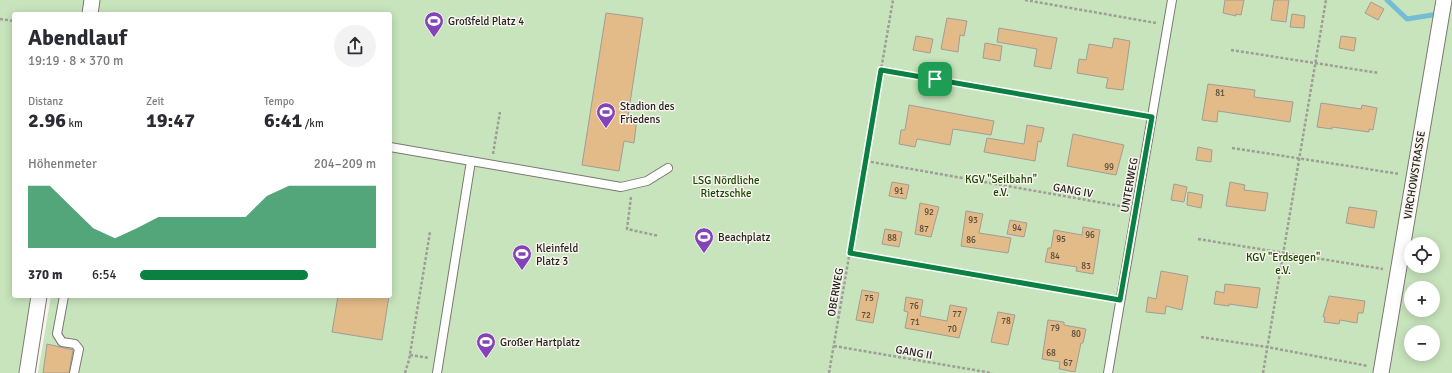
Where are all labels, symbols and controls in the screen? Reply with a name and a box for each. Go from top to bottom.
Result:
sports icon: Großfeld Platz 4 [423,10,445,38]
place label: Großfeld Platz 4 [448,15,524,28]
text: Abendlauf [28,24,127,51]
button: share [334,25,376,67]
text: 19:19 · 8 × 370 m [28,53,123,69]
pin [918,62,952,96]
icon: arrive [924,68,946,90]
house number: 81 [1215,88,1225,99]
text: Distanz [28,95,63,108]
text: Zeit [146,95,164,108]
text: Tempo [264,95,294,108]
place label: Stadion des Friedens [620,100,675,126]
sports icon: Stadion des Friedens [595,101,617,129]
text: 2.96 [28,108,66,133]
text: 19:47 [146,108,195,133]
text: 6:41 [264,108,302,133]
text: km [66,117,83,130]
text: /km [302,117,324,130]
street label: VIRCHOWSTRASSE [1401,130,1428,220]
text: Höhenmeter [28,156,97,172]
text: 204–209 m [314,156,376,172]
street label: UNTERWEG [1118,157,1141,214]
house number: 99 [1104,162,1114,173]
park label: KGV "Seilbahn" e.V. [965,173,1037,199]
park label: LSG Nördliche Rietzschke [692,174,760,200]
street label: GANG IV [1052,181,1095,201]
house number: 91 [894,186,904,197]
house number: 92 [924,207,934,218]
house number: 93 [968,215,978,226]
house number: 94 [1012,223,1022,234]
house number: 87 [919,224,929,235]
sports icon: Beachplatz [693,226,715,254]
house number: 96 [1085,230,1095,241]
place label: Beachplatz [718,231,770,244]
house number: 88 [887,233,897,244]
house number: 95 [1056,234,1066,245]
house number: 86 [966,235,976,246]
map controls [1404,237,1440,361]
button: locate [1404,237,1440,273]
place label: Kleinfeld Platz 3 [536,242,578,268]
sports icon: Kleinfeld Platz 3 [511,243,533,271]
house number: 84 [1050,251,1060,262]
park label: KGV "Erdsegen" e.V. [1246,251,1320,277]
house number: 83 [1081,261,1091,272]
text: 370 m [28,267,62,283]
text: 6:54 [92,267,117,283]
street label: OBERWEG [825,267,846,317]
button: + [1404,281,1440,317]
house number: 75 [864,293,874,304]
house number: 76 [909,301,919,312]
house number: 77 [952,309,962,320]
house number: 72 [861,310,871,321]
house number: 78 [1001,316,1011,327]
house number: 71 [910,317,920,328]
house number: 79 [1050,323,1060,334]
house number: 70 [947,324,957,335]
button: − [1404,325,1440,361]
house number: 80 [1071,329,1081,340]
sports icon: Großer Hartplatz [475,331,497,359]
place label: Großer Hartplatz [500,336,580,349]
street label: GANG II [894,343,933,362]
house number: 68 [1046,348,1056,359]
house number: 67 [1063,358,1073,369]

